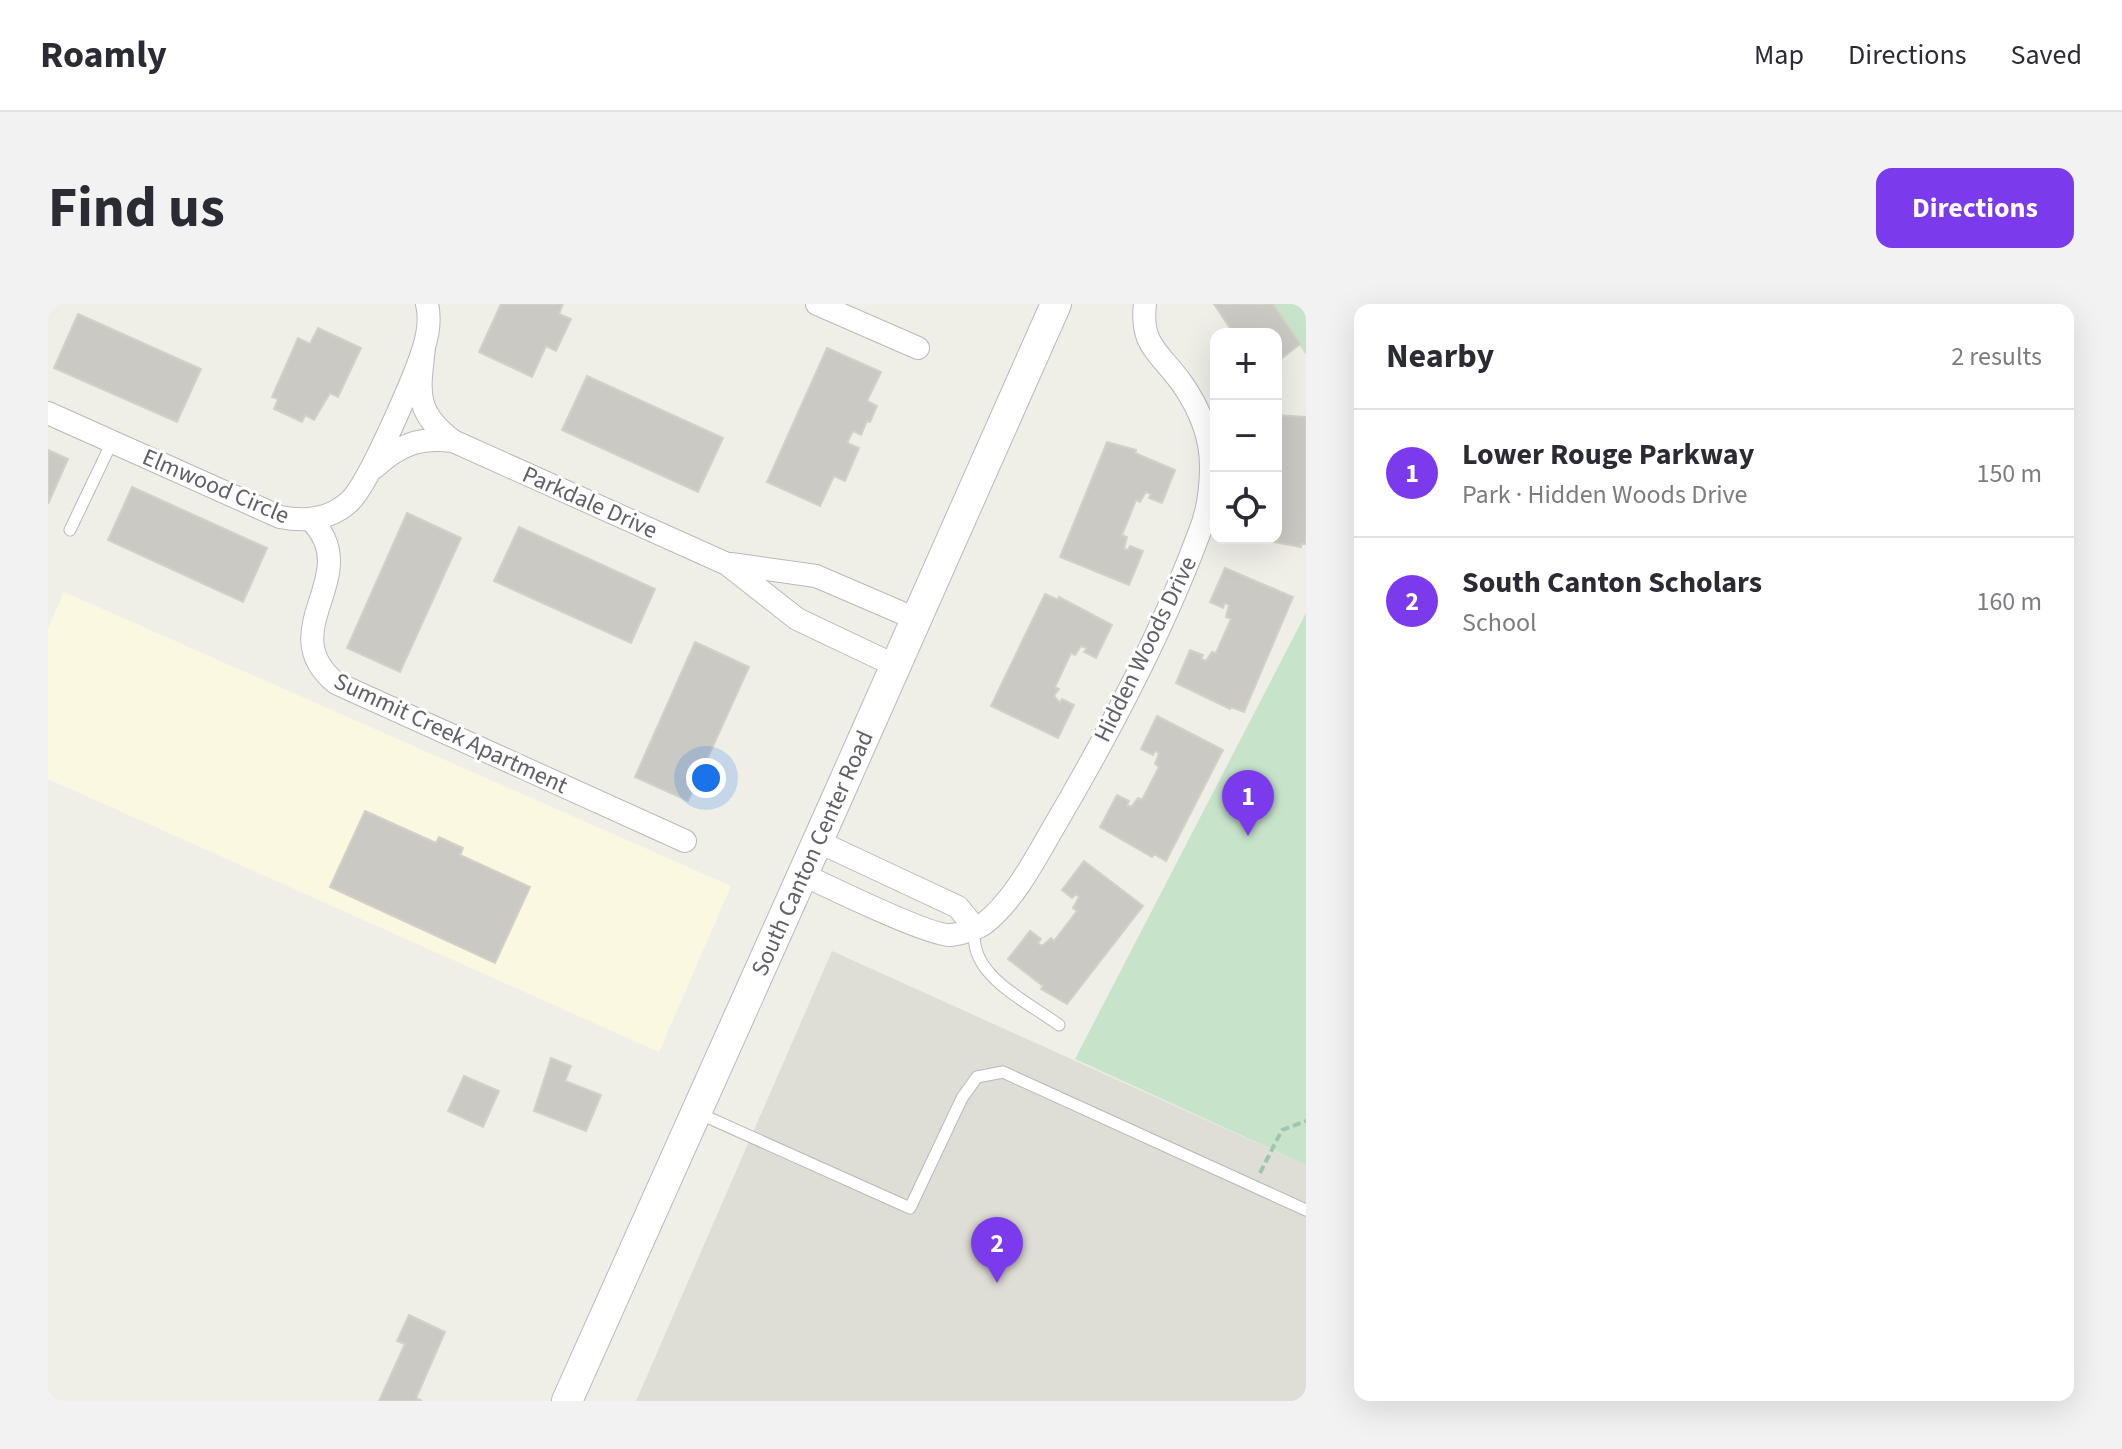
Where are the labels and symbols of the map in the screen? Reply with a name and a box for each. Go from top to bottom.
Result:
street label: Elmwood Circle [137,440,295,533]
street label: Parkdale Drive [517,457,663,548]
street label: Hidden Woods Drive [1085,550,1206,748]
street label: Summit Creek Apartment [328,664,573,803]
street label: South Canton Center Road [742,725,882,982]
your location [686,758,726,798]
pin: 1 [1222,770,1274,836]
pin: 2 [971,1217,1023,1283]

